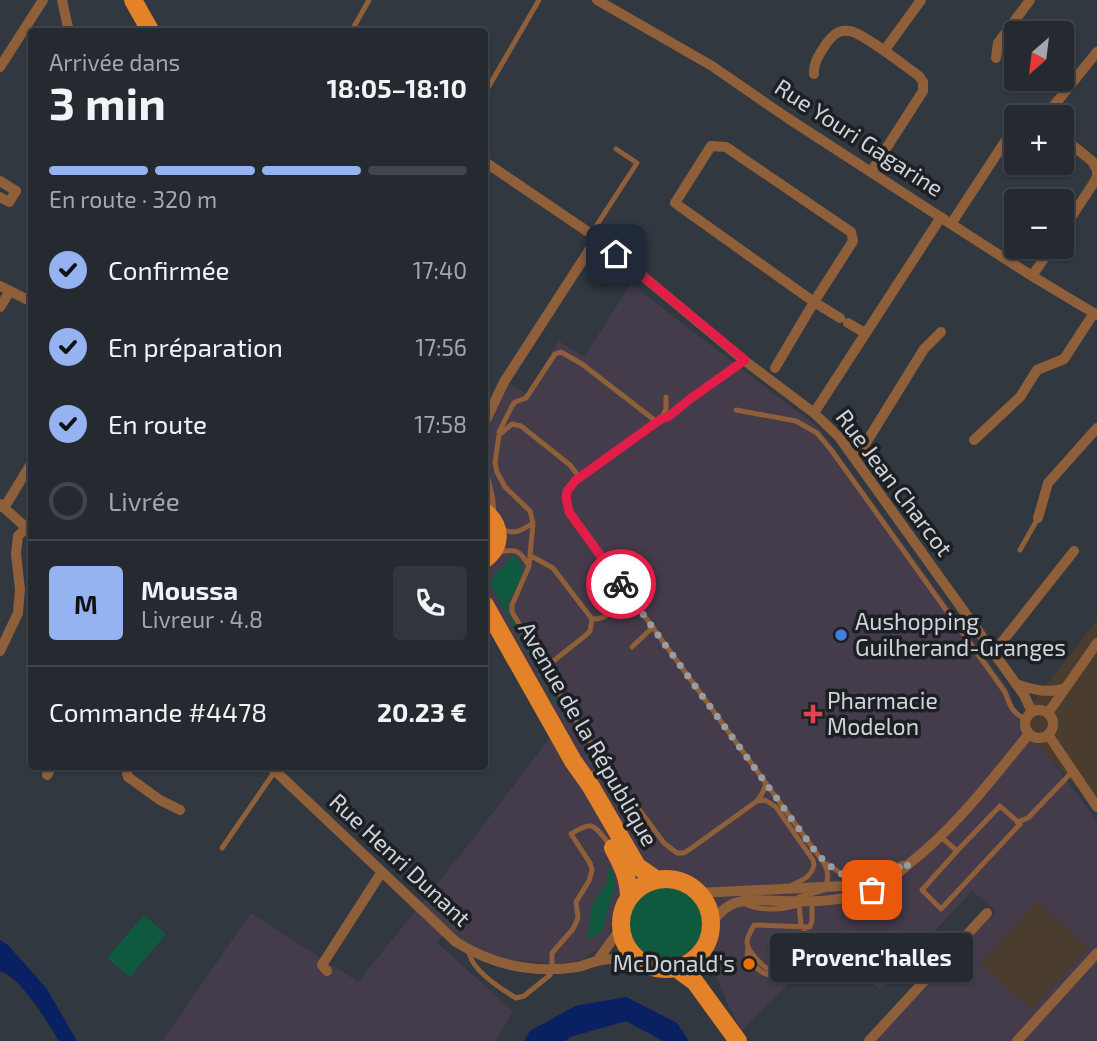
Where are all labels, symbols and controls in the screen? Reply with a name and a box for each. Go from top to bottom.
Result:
north arrow [1004,21,1074,91]
map controls [1004,21,1074,259]
text: Arrivée dans [49,48,180,76]
text: 18:05–18:10 [327,72,467,103]
street label: Rue Youri Gagarine [770,72,949,202]
text: 3 min [49,74,166,129]
button: + [1004,105,1074,175]
text: En route · 320 m [49,185,217,213]
button: − [1004,189,1074,259]
pin [586,224,646,284]
icon: home [597,235,635,273]
icon: check [49,251,87,289]
text: Confirmée [108,254,230,285]
text: 17:40 [413,256,467,284]
icon: check [49,328,87,366]
text: En préparation [108,331,283,362]
text: 17:56 [415,333,467,361]
street label: Rue Jean Charcot [830,403,959,561]
icon: check [49,405,87,443]
text: En route [108,408,207,439]
text: 17:58 [414,410,467,438]
text: Livrée [108,485,180,516]
courier [586,549,656,619]
icon: bike [602,565,640,603]
button: phone [393,566,467,640]
text: Moussa [141,574,238,605]
text: M [74,588,98,619]
text: Livreur · 4.8 [141,605,263,633]
place label: Aushopping Guilherand-Granges [855,607,1066,661]
street label: Avenue de la République [513,616,665,851]
marker: Aushopping Guilherand-Granges [833,627,849,643]
place label: Pharmacie Modelon [827,686,938,740]
text: Commande #4478 [49,696,267,727]
text: 20.23 € [377,696,467,727]
marker: Pharmacie Modelon [805,706,821,722]
street label: Rue Henri Dunant [324,787,477,932]
pin [842,860,902,920]
icon: bag [853,871,891,909]
callout: Provenc'halles [770,932,973,981]
text: Provenc'halles [791,943,952,971]
place label: McDonald's [613,949,735,977]
marker: McDonald's [741,956,757,972]

